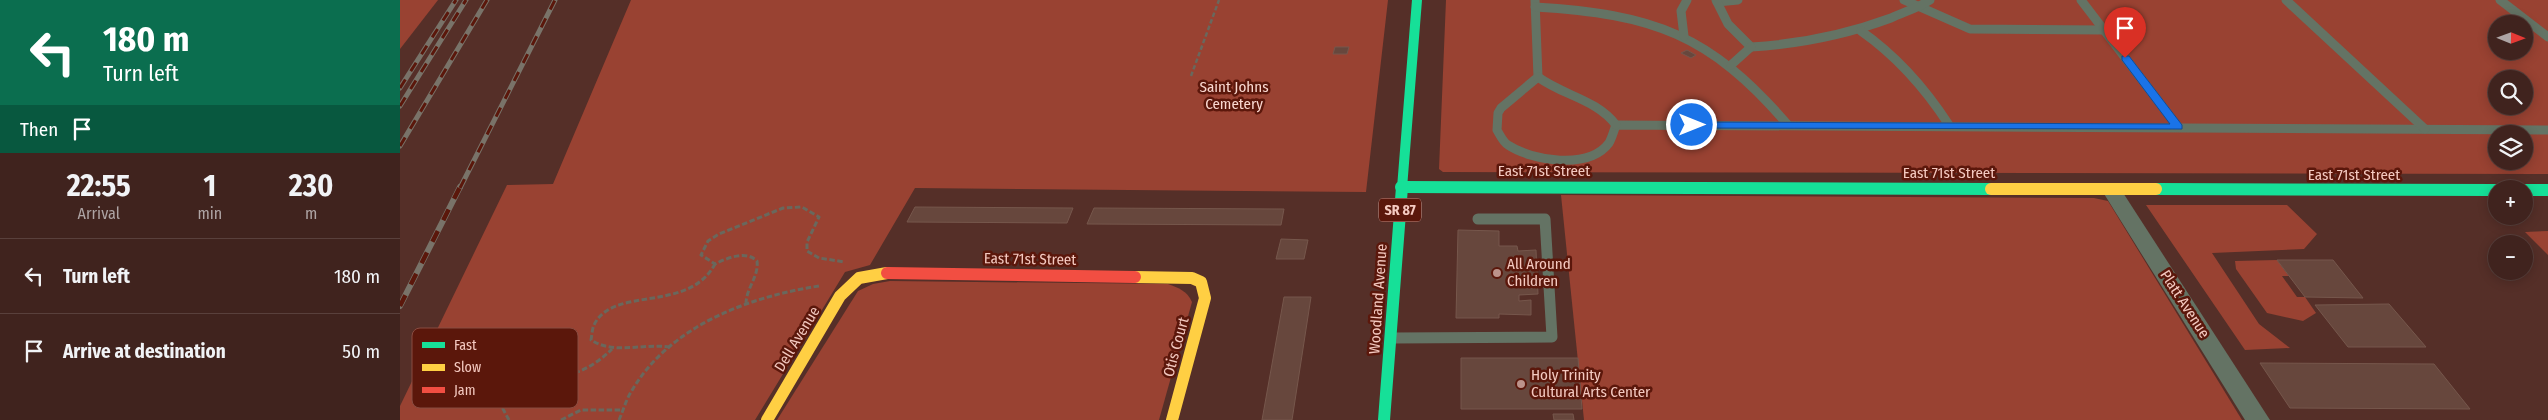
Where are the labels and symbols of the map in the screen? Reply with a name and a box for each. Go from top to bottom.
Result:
pin [2104,7,2146,58]
north arrow [2488,15,2532,60]
park label: Saint Johns Cemetery [1199,78,1269,113]
position arrow [1665,98,1717,150]
street label: East 71st Street [1498,162,1590,180]
street label: East 71st Street [1903,164,1995,182]
street label: East 71st Street [2308,166,2400,184]
road number: SR 87 [1379,198,1421,222]
street label: Woodland Avenue [1365,243,1391,355]
street label: East 71st Street [984,249,1076,269]
place label: All Around Children [1507,255,1571,290]
marker: All Around Children [1491,267,1503,279]
street label: Platt Avenue [2156,267,2214,341]
street label: Dell Avenue [771,303,823,375]
street label: Otis Court [1159,315,1193,379]
legend [412,328,578,408]
text: Fast [454,337,477,354]
text: Slow [454,359,481,376]
place label: Holy Trinity Cultural Arts Center [1531,366,1651,401]
marker: Holy Trinity Cultural Arts Center [1515,378,1527,390]
text: Jam [454,382,475,399]

